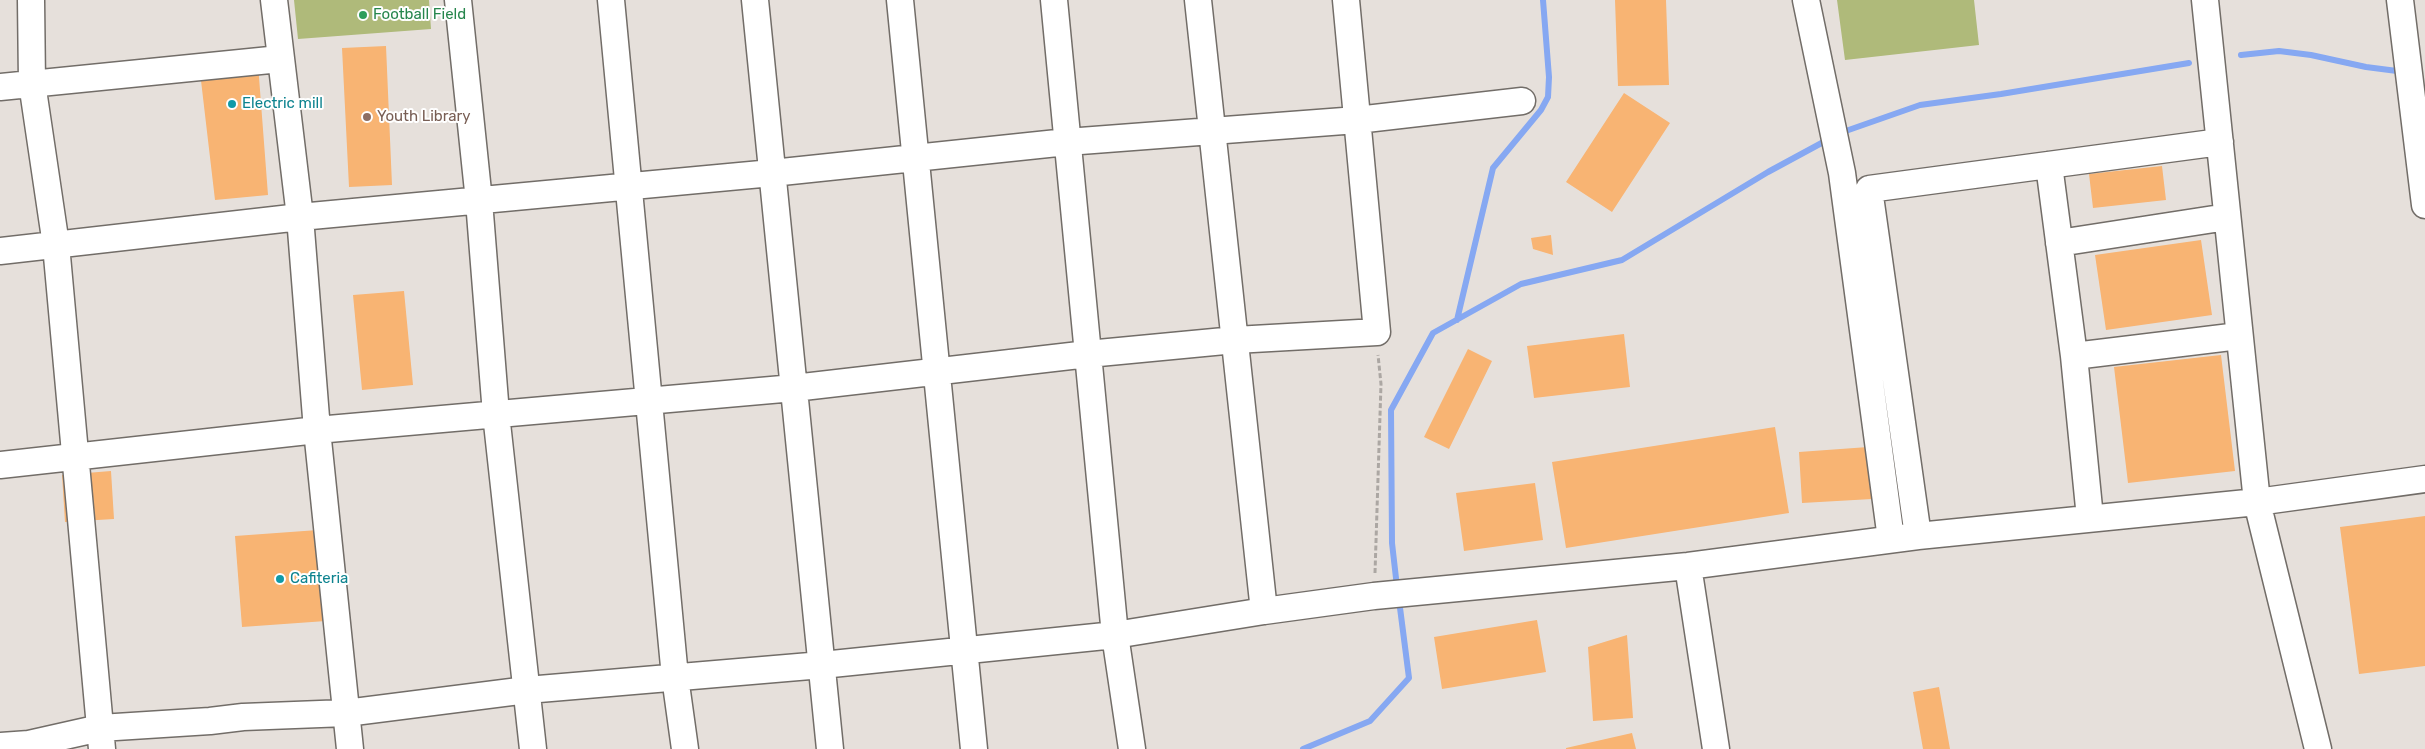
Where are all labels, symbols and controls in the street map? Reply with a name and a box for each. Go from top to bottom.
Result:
place label: Football Field [373,6,466,24]
marker: Football Field [357,9,369,21]
place label: Electric mill [242,95,323,113]
marker: Electric mill [226,98,238,110]
place label: Youth Library [377,108,471,126]
marker: Youth Library [361,111,373,123]
place label: Cafiteria [290,570,348,588]
marker: Cafiteria [274,573,286,585]

